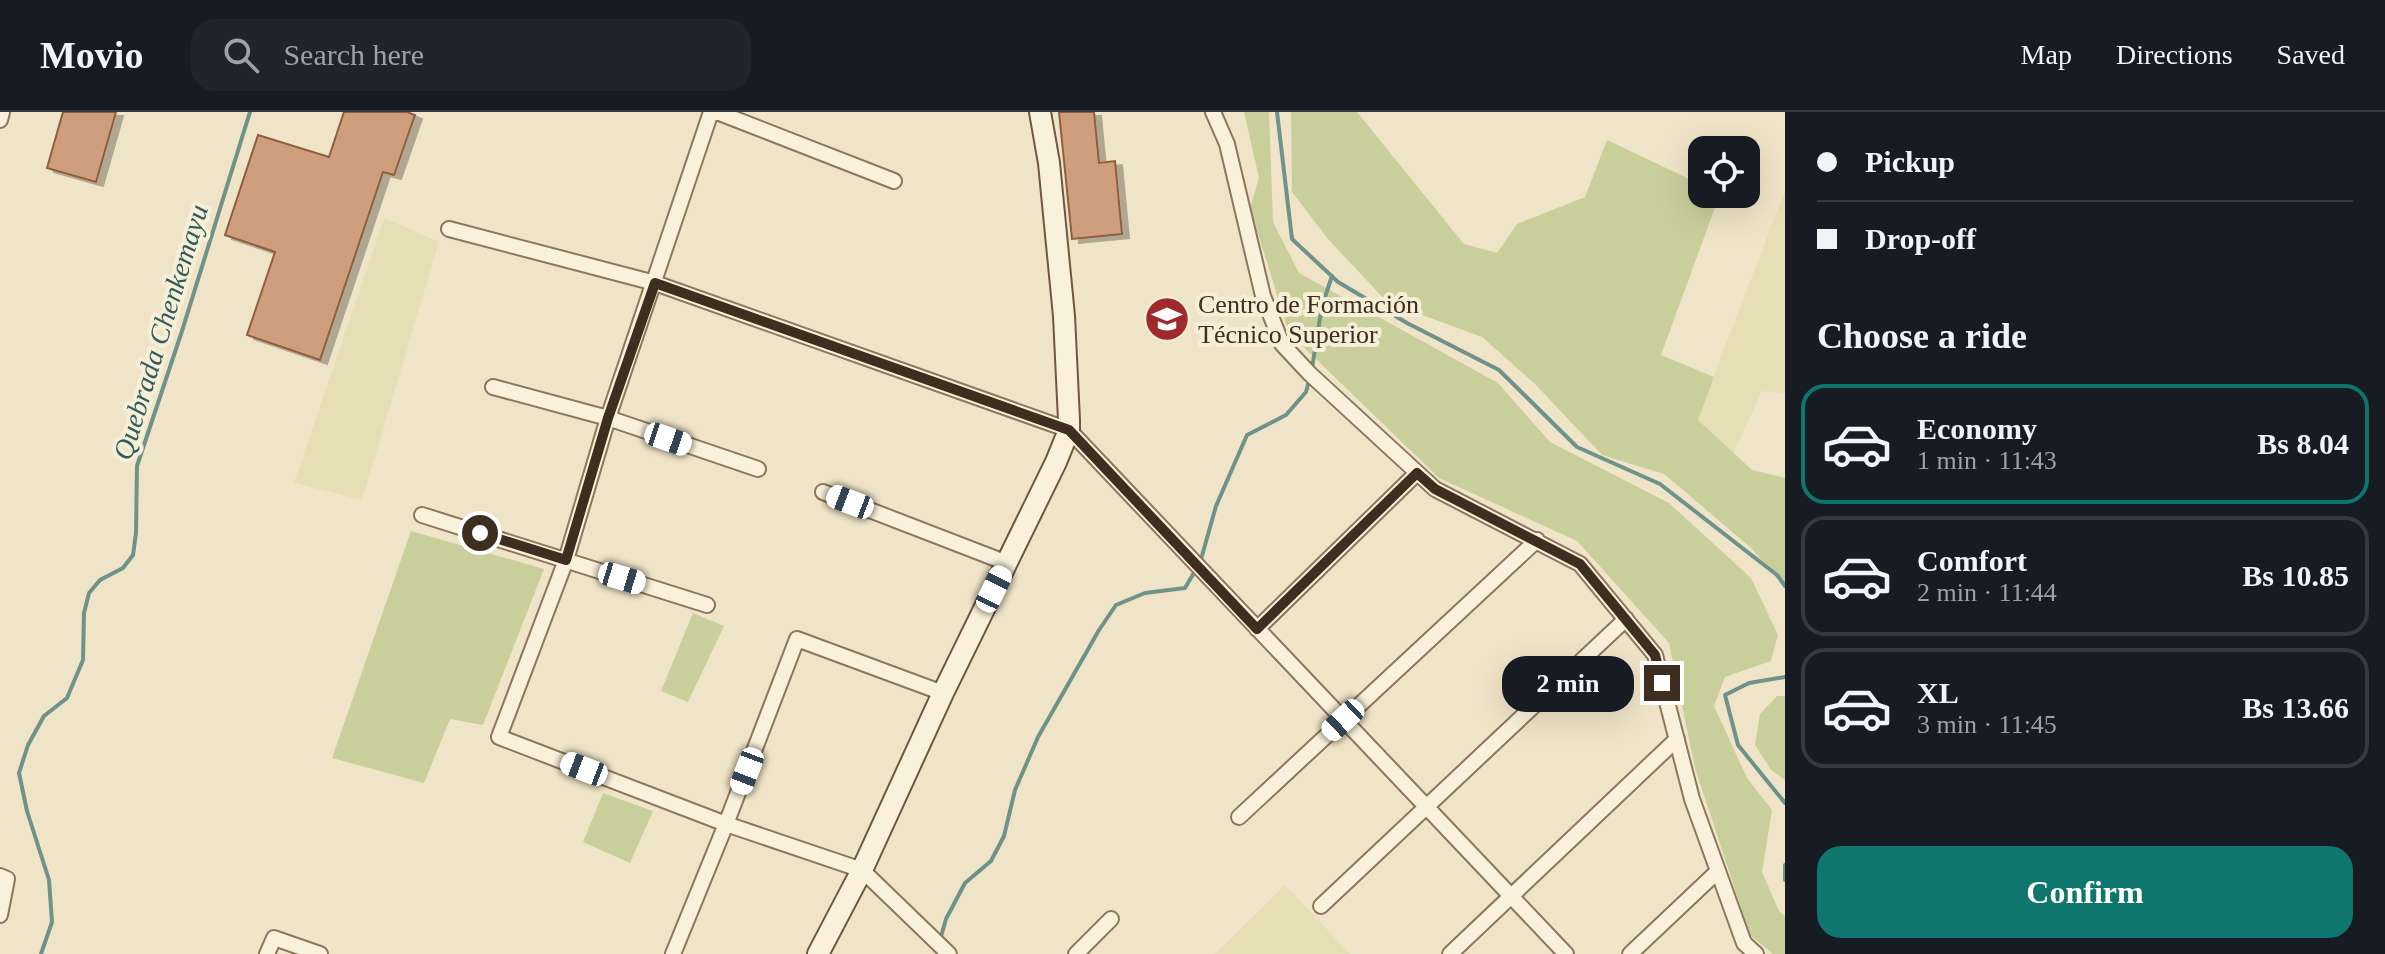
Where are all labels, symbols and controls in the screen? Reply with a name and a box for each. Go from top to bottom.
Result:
search box [191,19,751,91]
icon: search [219,33,263,77]
text: Movio [40,34,143,76]
text: Search here [283,38,424,71]
text: Map [2021,39,2072,70]
text: Directions [2116,39,2233,70]
text: Saved [2277,39,2345,70]
map controls [1688,136,1760,208]
button: locate [1688,136,1760,208]
text: Pickup [1865,145,1955,178]
water label: Quebrada Chenkemayu [107,201,214,463]
text: Drop-off [1865,222,1976,255]
place label: Centro de Formación Técnico Superior [1198,290,1419,349]
school or university icon: Centro de Formación Técnico Superior [1143,295,1191,343]
text: Choose a ride [1817,316,2027,356]
icon: car [1821,408,1893,480]
text: Economy [1917,412,2037,445]
car [641,420,695,458]
text: Bs 8.04 [2257,427,2349,460]
text: 1 min · 11:43 [1917,446,2057,475]
car [823,482,877,522]
route start [462,515,498,551]
icon: car [1821,540,1893,612]
text: Comfort [1917,544,2027,577]
text: Bs 10.85 [2242,559,2349,592]
car [596,560,648,596]
car [973,562,1015,616]
text: 2 min · 11:44 [1917,578,2057,607]
callout: 2 min [1502,655,1634,711]
route end [1644,665,1680,701]
text: 2 min [1537,669,1599,698]
icon: car [1821,672,1893,744]
text: XL [1917,676,1959,709]
text: Bs 13.66 [2242,691,2349,724]
car [1317,695,1369,745]
text: 3 min · 11:45 [1917,710,2057,739]
car [727,744,767,798]
car [557,749,611,789]
button: Confirm [1817,846,2353,938]

